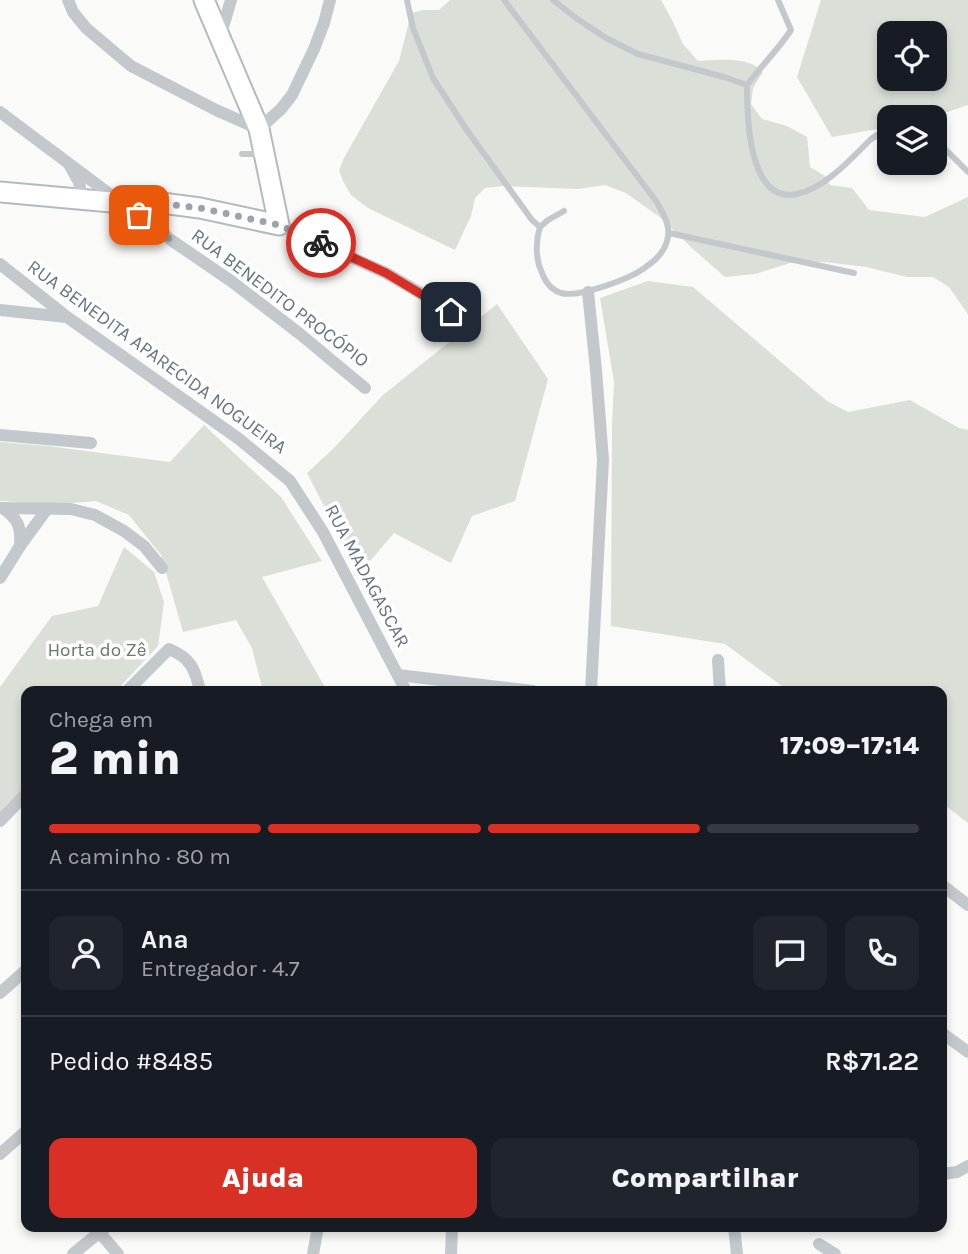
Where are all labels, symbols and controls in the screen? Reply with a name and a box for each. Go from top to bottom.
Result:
map controls [877,21,947,175]
button: locate [877,21,947,91]
button: layers [877,105,947,175]
pin [109,185,169,245]
icon: bag [120,196,158,234]
courier [286,208,356,278]
street label: RUA BENEDITO PROCÓPIO [187,223,374,372]
icon: bike [302,224,340,262]
street label: RUA BENEDITA APARECIDA NOGUEIRA [23,256,291,459]
pin [421,282,481,342]
icon: home [432,293,470,331]
street label: RUA MADAGASCAR [320,501,414,651]
park label: Horta do Zê [47,639,147,661]
text: Chega em [49,706,153,733]
text: 17:09–17:14 [780,730,919,761]
text: 2 min [49,732,181,786]
text: A caminho · 80 m [49,843,231,870]
button: person [49,916,123,990]
button: chat [753,916,827,990]
button: phone [845,916,919,990]
text: Ana [141,924,189,955]
text: Entregador · 4.7 [141,955,300,982]
text: Pedido #8485 [49,1046,213,1077]
text: R$71.22 [825,1046,919,1077]
button: Ajuda [49,1138,477,1218]
button: Compartilhar [491,1138,919,1218]

